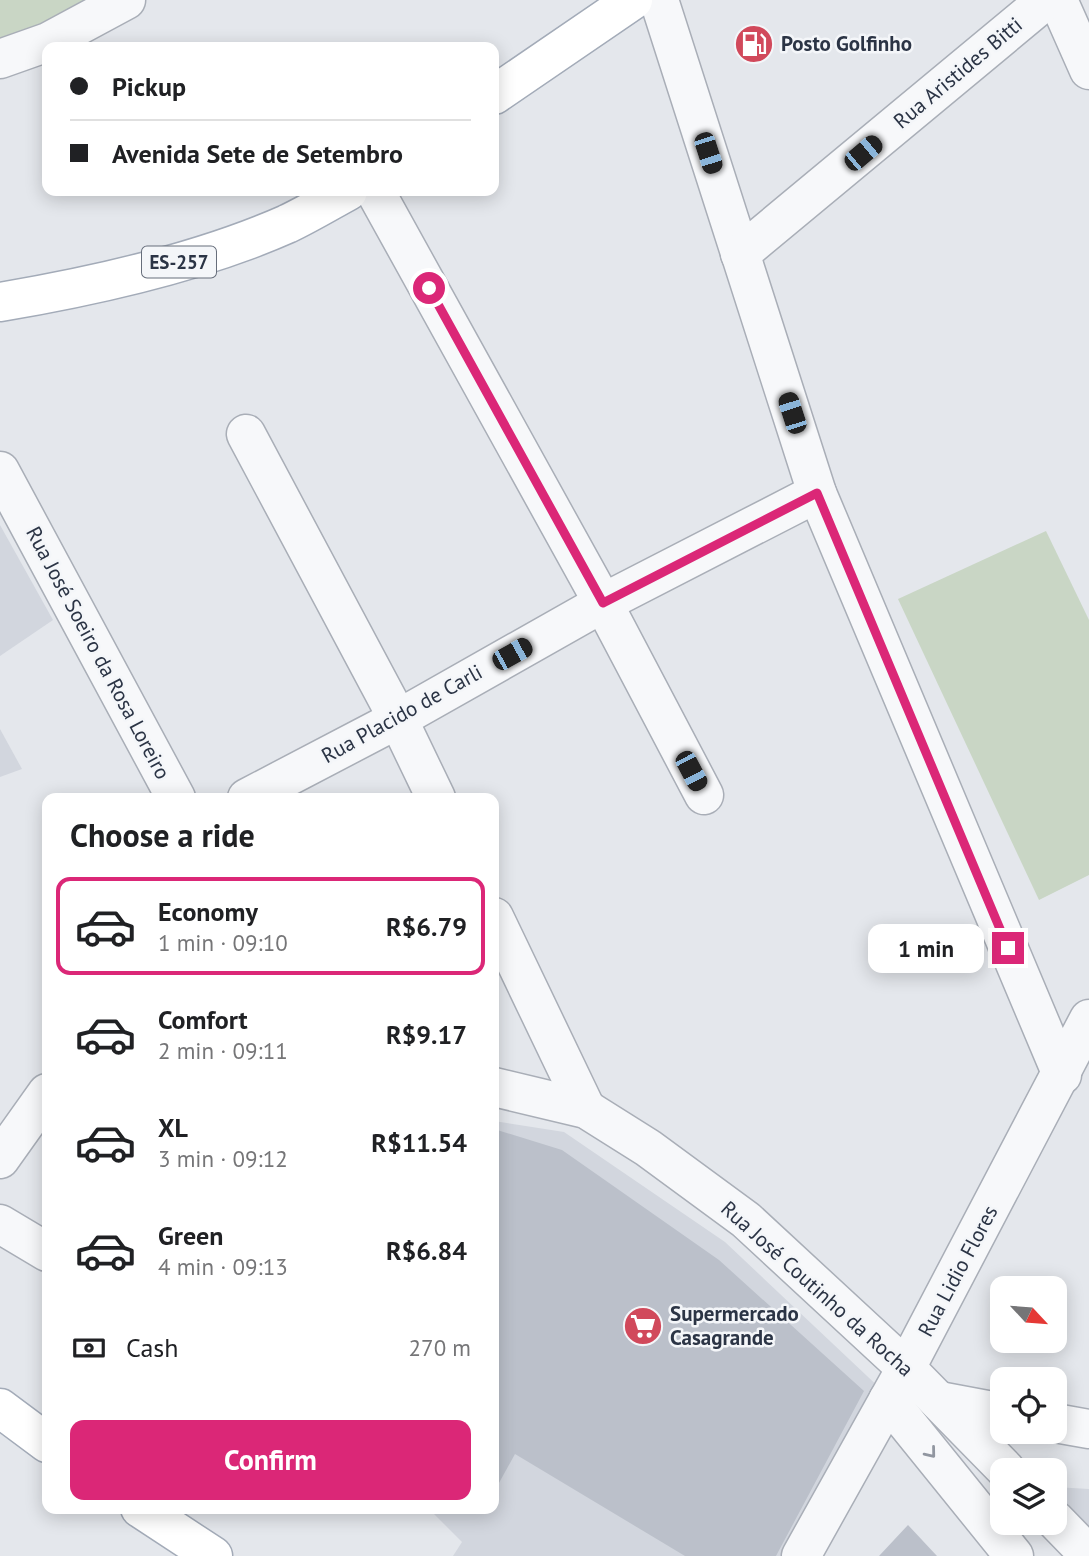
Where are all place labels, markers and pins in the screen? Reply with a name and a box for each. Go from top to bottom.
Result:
fuel station icon: Posto Golfinho [733,23,775,65]
place label: Posto Golfinho [781,30,912,57]
place label: Supermercado Casagrande [670,1300,799,1351]
supermarket icon: Supermercado Casagrande [622,1305,664,1347]

